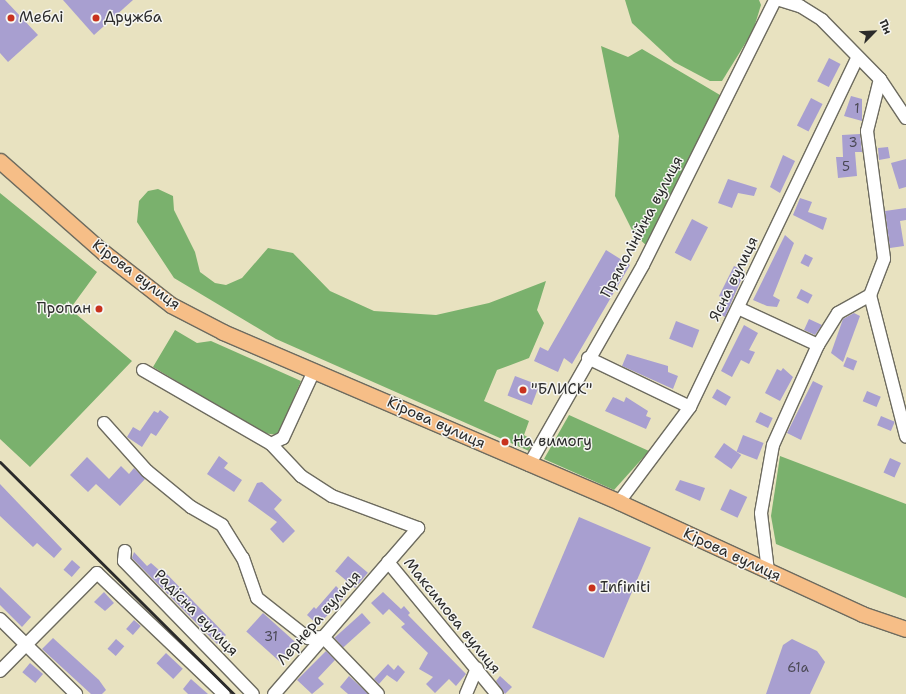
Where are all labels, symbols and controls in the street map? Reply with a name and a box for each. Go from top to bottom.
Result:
place label: Меблі [19,9,63,27]
place label: Дружба [104,9,162,27]
north arrow [854,12,894,52]
marker: Меблі [6,13,16,23]
marker: Дружба [91,13,101,23]
text: Пн [876,17,895,37]
house number: 1 [854,101,860,117]
house number: 3 [848,135,858,151]
street label: Прямолінійна вулиця [597,153,687,301]
house number: 5 [842,159,850,175]
street label: Ясна вулиця [706,234,762,324]
street label: Кірова вулиця [88,236,184,314]
place label: Пропан [37,300,91,318]
marker: Пропан [94,304,104,314]
place label: "БЛИСК" [531,381,592,399]
marker: "БЛИСК" [518,385,528,395]
street label: Кірова вулиця [384,393,488,453]
place label: На вимогу [513,433,592,451]
marker: На вимогу [500,437,510,447]
street label: Кірова вулиця [680,524,784,586]
street label: Максимова вулиця [400,554,504,678]
street label: Радісна вулиця [150,566,242,660]
street label: Лернера вулиця [273,567,365,669]
place label: Infiniti [600,579,650,597]
marker: Infiniti [587,583,597,593]
house number: 31 [264,629,278,645]
house number: 61а [787,660,809,676]

